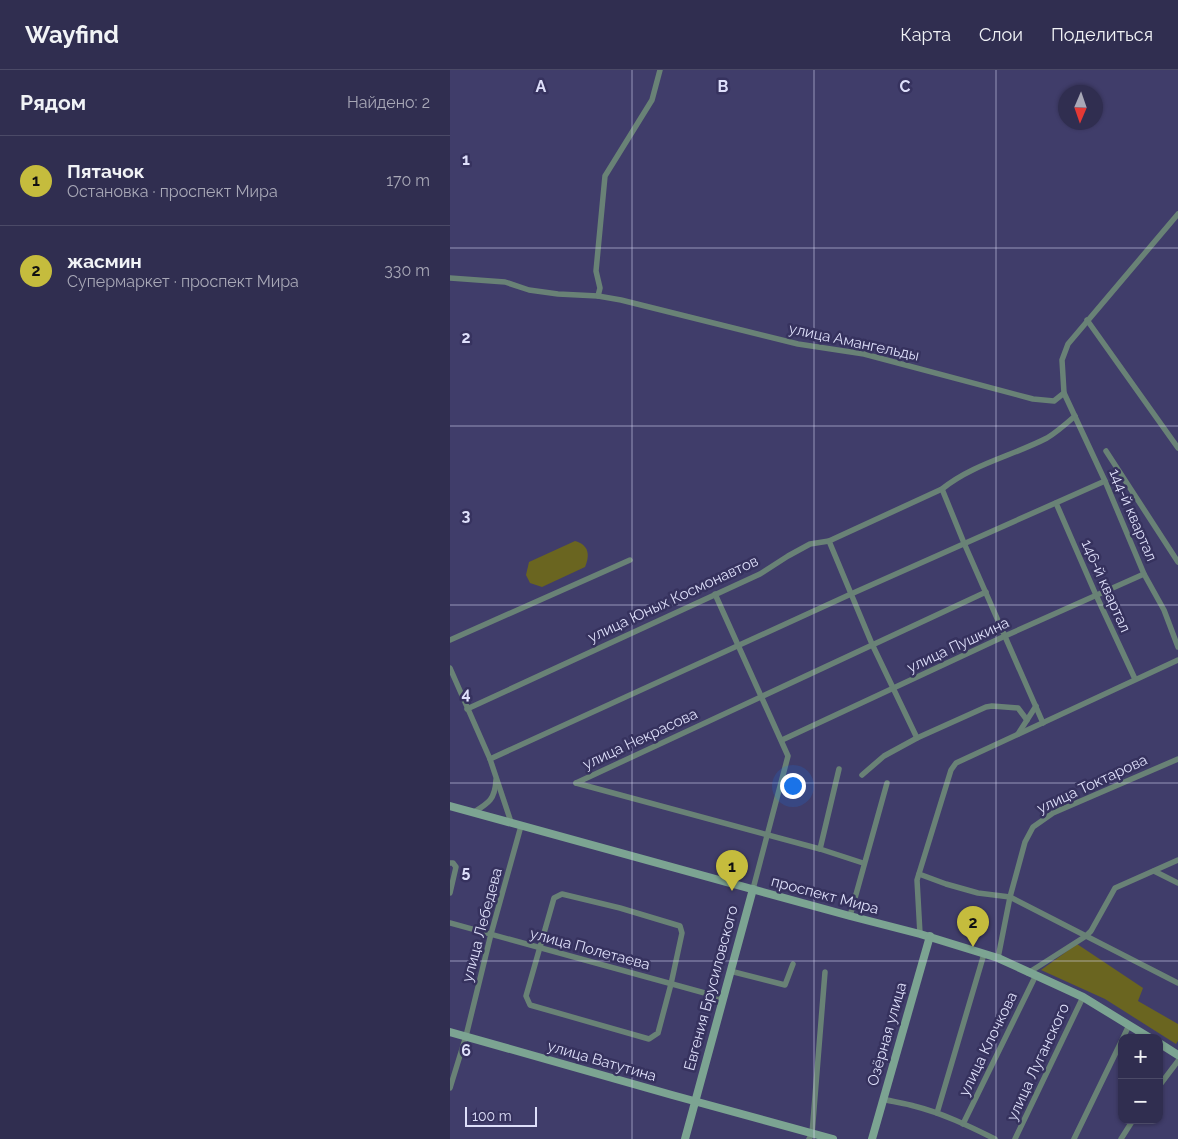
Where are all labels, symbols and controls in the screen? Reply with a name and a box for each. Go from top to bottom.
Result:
text: Wayfind [25,20,119,49]
text: Карта [900,24,951,45]
text: Слои [979,24,1023,45]
text: Поделиться [1051,24,1153,45]
text: A [536,77,547,96]
text: B [718,77,729,96]
text: C [900,77,911,96]
north arrow [1058,85,1103,130]
text: Рядом [20,90,86,115]
text: Найдено: 2 [347,93,430,112]
text: 1 [462,150,470,169]
text: Пятачок [67,160,145,182]
text: 1 [32,171,40,190]
text: 170 m [386,171,430,190]
text: Остановка · проспект Мира [67,182,278,201]
text: жасмин [67,250,142,272]
text: 2 [31,261,41,280]
text: 330 m [384,261,430,280]
text: Супермаркет · проспект Мира [67,272,299,291]
street label: улица Амангельды [787,319,921,365]
text: 2 [461,328,471,347]
street label: 144-й квартал [1105,466,1161,564]
text: 3 [462,506,471,525]
street label: 146-й квартал [1077,537,1135,635]
street label: улица Юных Космонавтов [585,552,761,646]
street label: улица Пушкина [904,613,1012,677]
text: 4 [461,684,471,703]
street label: улица Некрасова [580,705,700,773]
street label: улица Токтарова [1034,751,1150,817]
your location [780,773,806,799]
pin: 1 [716,850,748,891]
text: 5 [462,862,471,881]
street label: улица Лебедева [458,866,506,984]
street label: проспект Мира [769,872,881,918]
street label: Евгения Брусиловского [680,903,742,1072]
pin: 2 [957,906,989,947]
street label: улица Полетаева [528,924,652,974]
street label: Озёрная улица [864,980,910,1088]
street label: улица Клочкова [955,989,1021,1099]
street label: улица Луганского [1003,1000,1073,1124]
map controls [1118,1034,1163,1124]
button: + [1118,1034,1163,1079]
street label: улица Ватутина [545,1037,659,1085]
text: 6 [461,1041,471,1060]
button: − [1118,1079,1163,1124]
scale bar [465,1104,538,1127]
text: 100 m [472,1108,512,1124]

